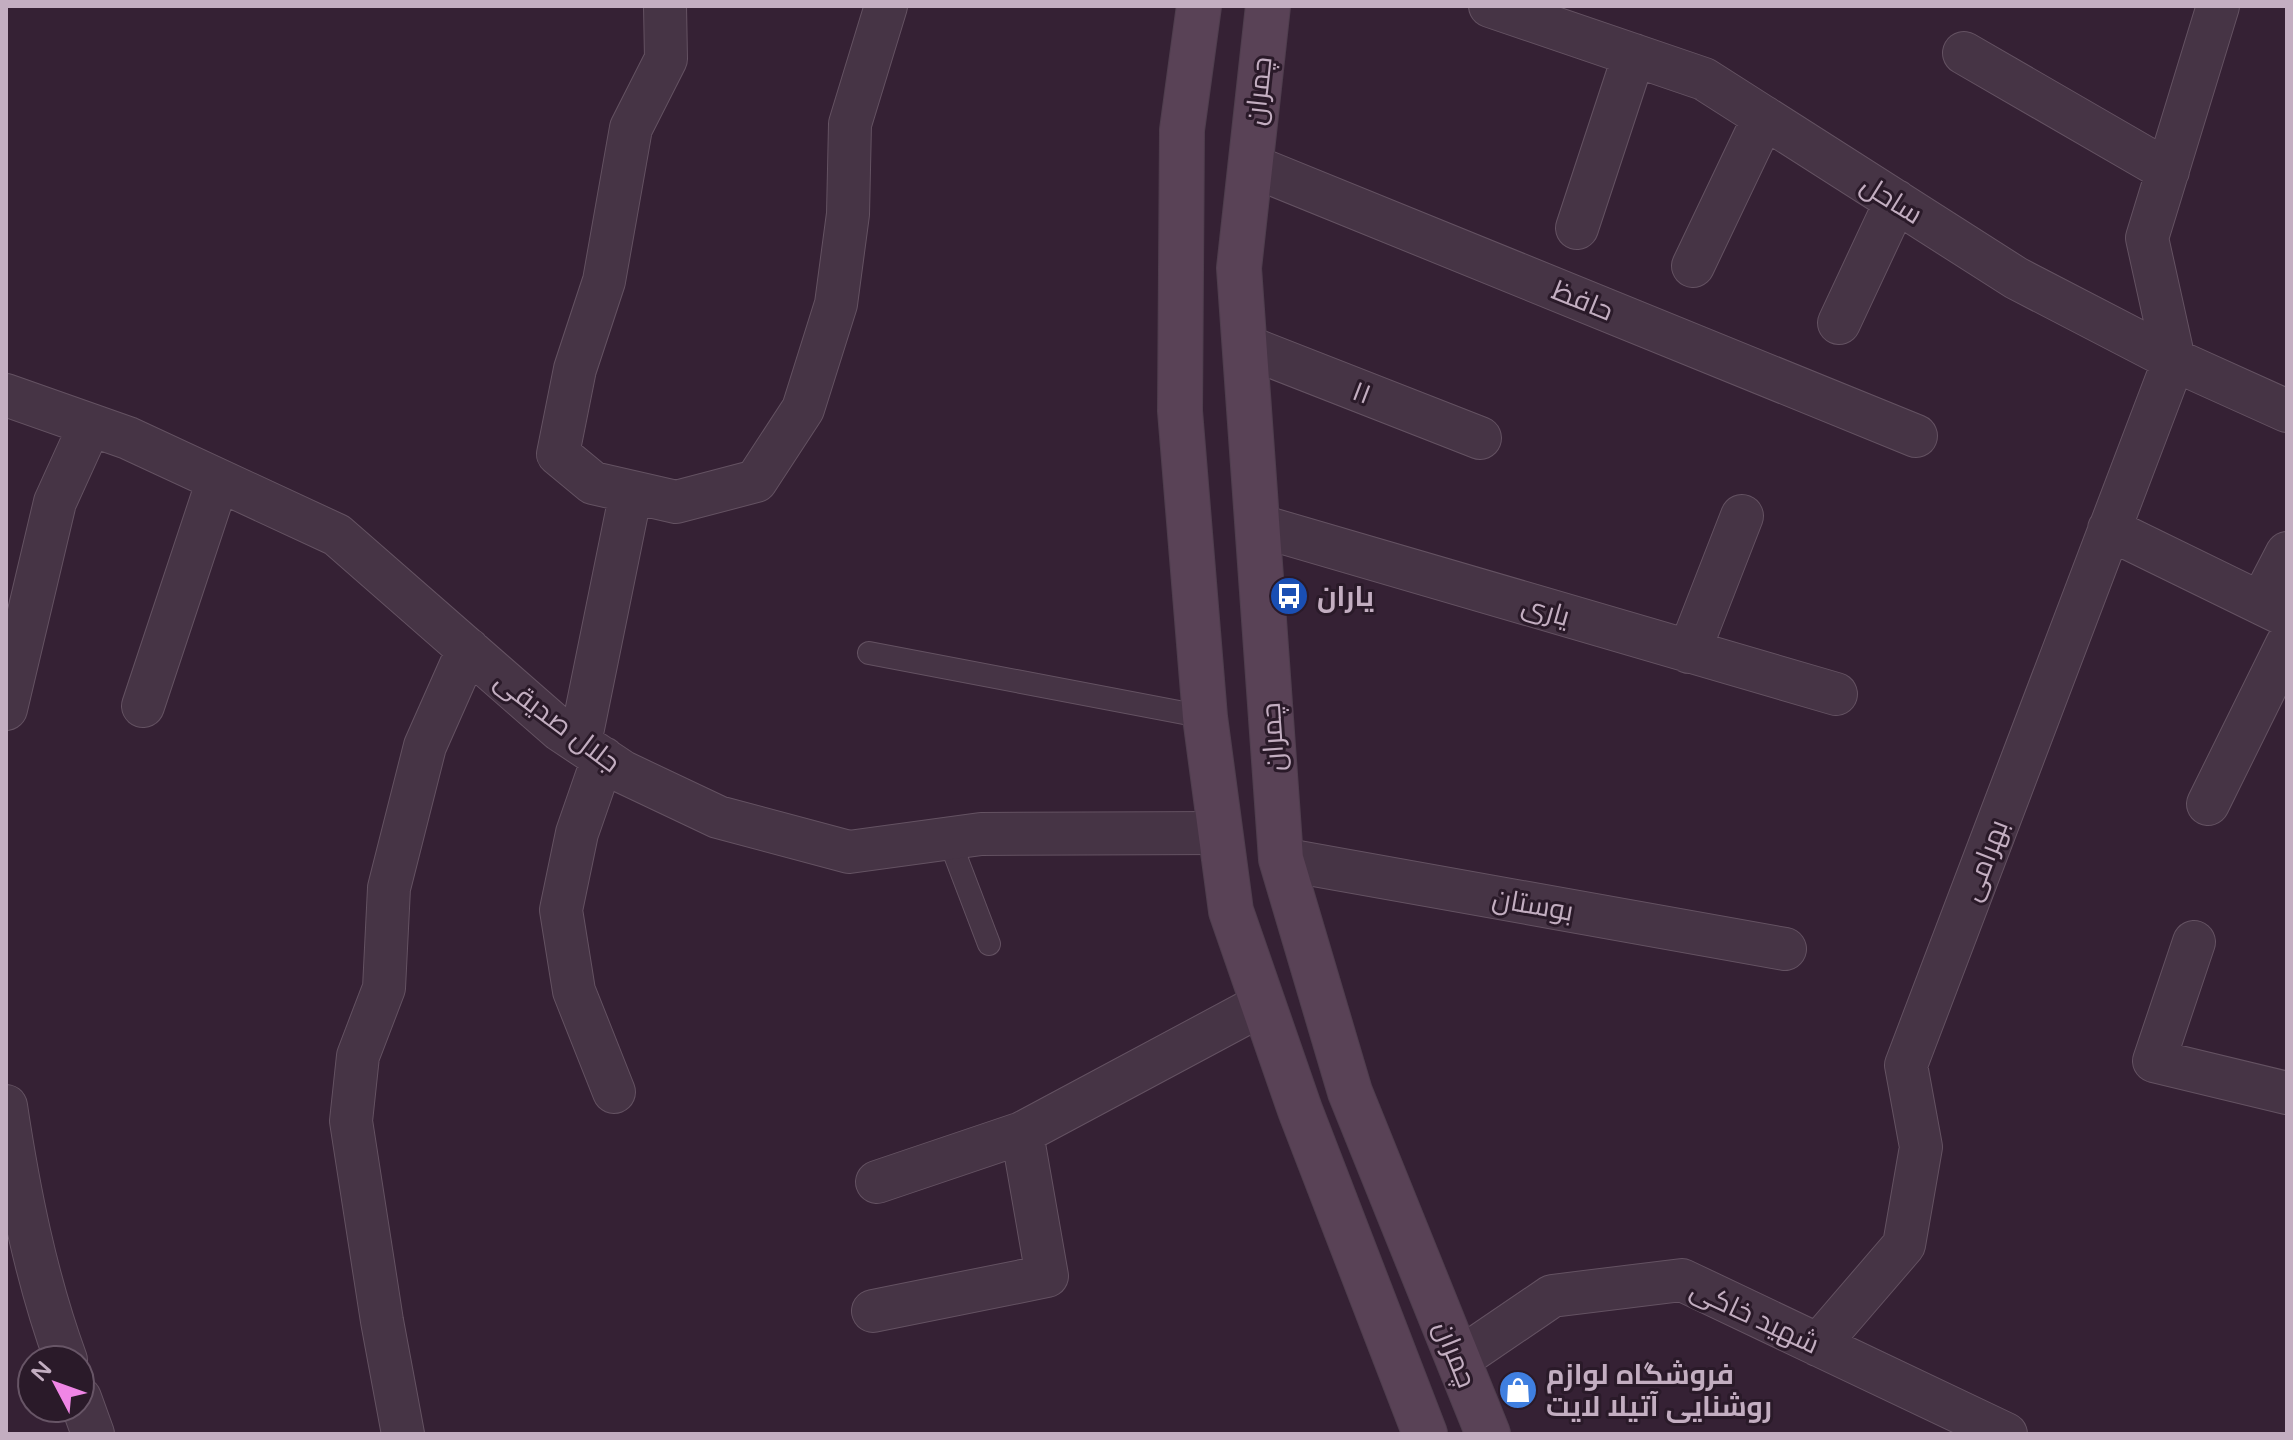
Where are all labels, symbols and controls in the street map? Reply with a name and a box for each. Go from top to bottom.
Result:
street label: چمران [1238,55,1281,127]
street label: ساحل [1854,168,1929,232]
street label: حافظ [1547,273,1618,329]
street label: ۱۱ [1347,374,1376,412]
bus stop icon: یاران [1268,575,1310,617]
place label: یاران [1317,580,1374,614]
street label: یاری [1518,588,1574,634]
street label: جلال صدیقی [488,664,627,780]
street label: چمران [1254,701,1293,773]
street label: بهرامی [1954,815,2016,906]
street label: بوستان [1490,881,1576,929]
street label: شهید خاکی [1685,1272,1824,1362]
street label: چمران [1425,1316,1484,1393]
north arrow [16,1344,96,1424]
text: N [26,1356,57,1387]
place label: فروشگاه لوازم روشنایی آتیلا لایت [1546,1358,1772,1424]
shop icon: فروشگاه لوازم روشنایی آتیلا لایت [1497,1369,1539,1411]

